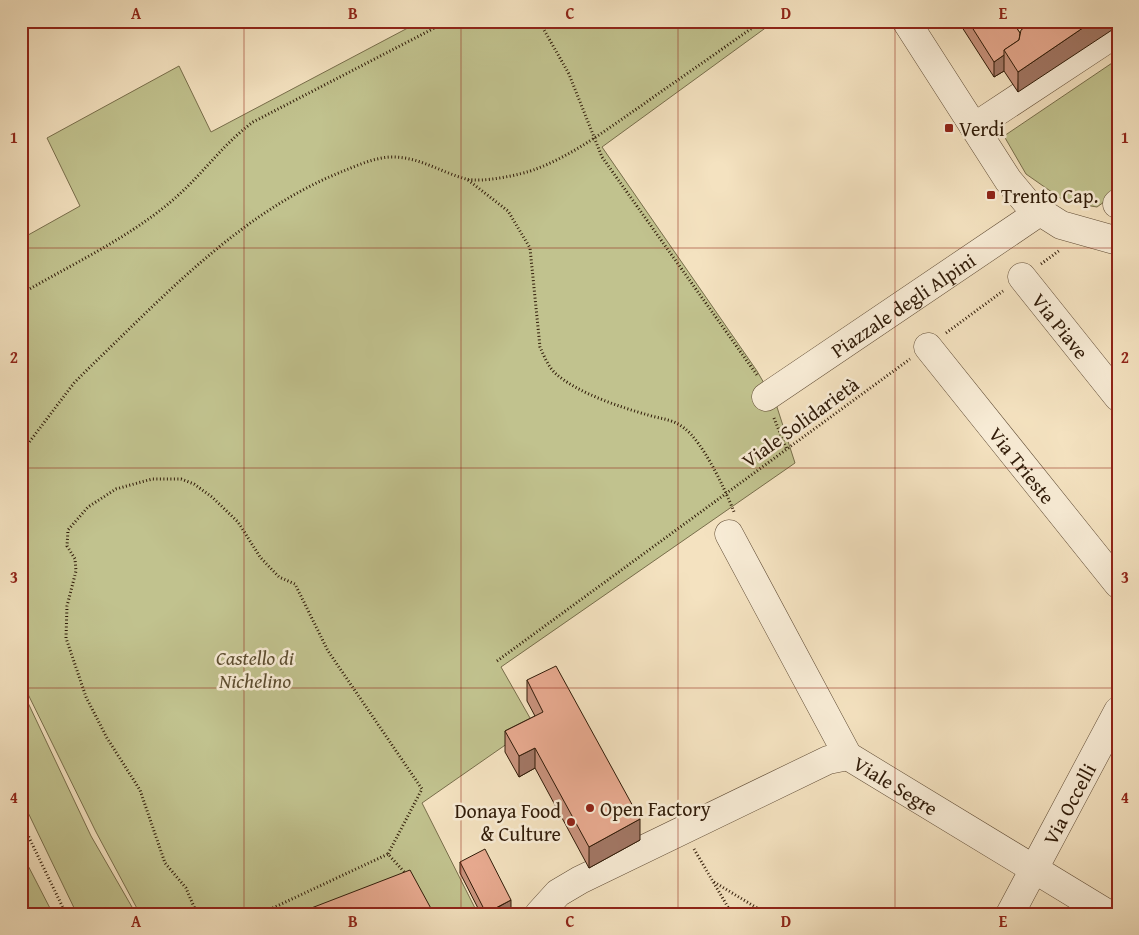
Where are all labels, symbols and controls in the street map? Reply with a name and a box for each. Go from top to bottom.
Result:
text: A [131,1,142,25]
text: B [348,1,358,25]
text: C [565,1,575,25]
text: D [781,1,791,25]
text: E [999,1,1008,25]
place label: Verdi [959,114,1005,143]
marker: Verdi [943,122,955,134]
text: 1 [10,125,18,149]
text: 1 [1121,125,1129,149]
place label: Trento Cap. [1001,181,1098,210]
marker: Trento Cap. [985,189,997,201]
street label: Piazzale degli Alpini [825,245,981,364]
street label: Via Piave [1025,286,1096,365]
text: 2 [10,345,18,369]
text: 2 [1121,345,1129,369]
street label: Viale Solidarietà [735,369,865,474]
street label: Via Trieste [983,420,1062,510]
text: 3 [10,565,18,589]
text: 3 [1121,565,1129,589]
park label: Castello di Nichelino [216,643,294,695]
street label: Viale Segre [848,748,944,822]
street label: Via Occelli [1035,757,1103,850]
text: 4 [10,785,18,809]
text: 4 [1121,785,1129,809]
place label: Open Factory [600,794,711,823]
place label: Donaya Food & Culture [454,796,561,848]
marker: Open Factory [584,802,596,814]
marker: Donaya Food & Culture [565,816,577,828]
text: A [131,909,142,933]
text: B [348,909,358,933]
text: C [565,909,575,933]
text: D [781,909,791,933]
text: E [999,909,1008,933]

